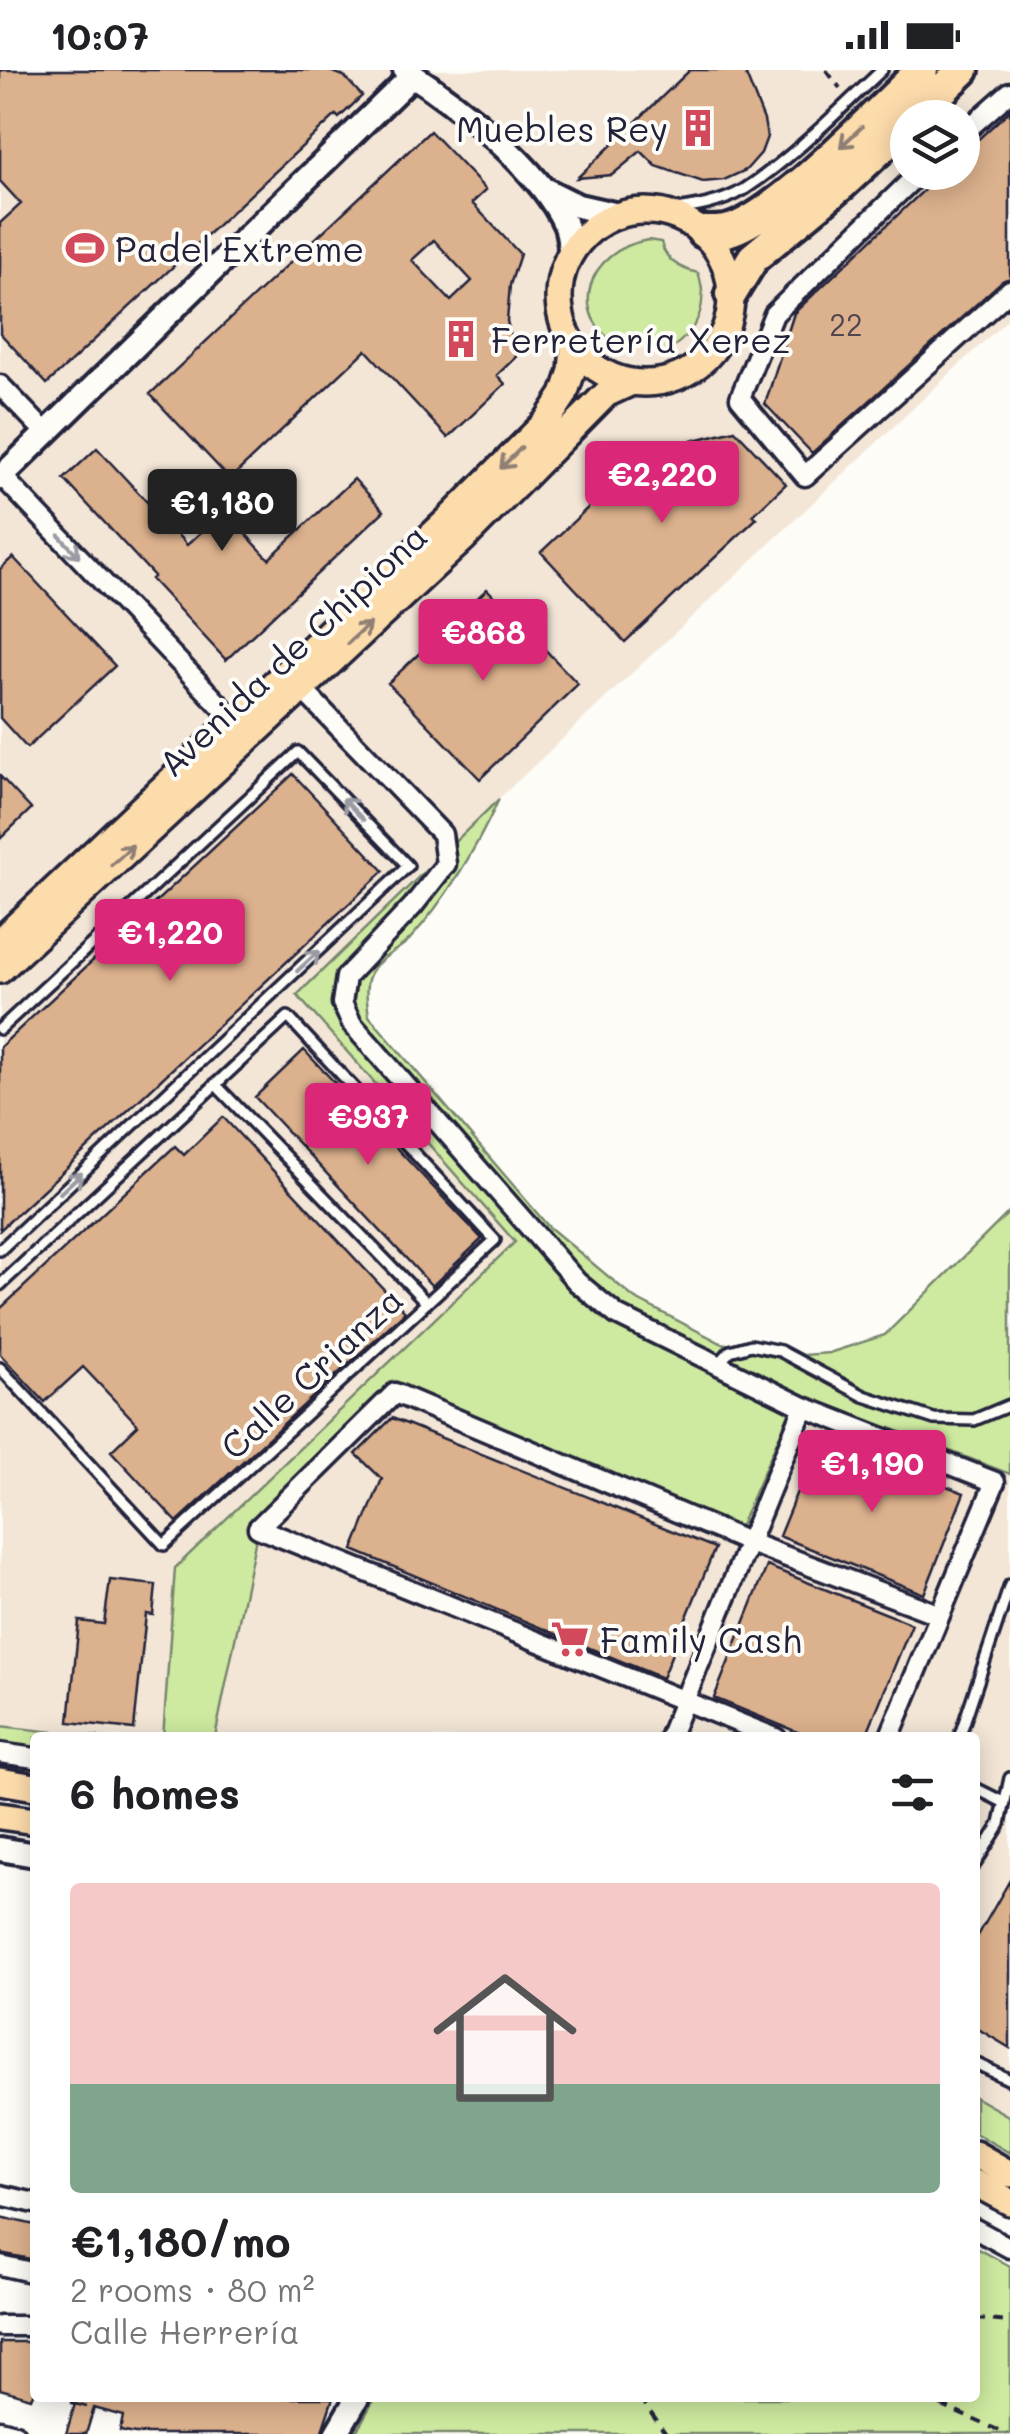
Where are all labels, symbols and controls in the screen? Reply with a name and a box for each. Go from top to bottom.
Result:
text: 10:07 [50,10,149,60]
map controls [890,100,980,190]
button: layers [890,100,980,190]
place label: Muebles Rey [456,105,668,151]
building icon: Muebles Rey [677,107,719,149]
one-way arrow [839,125,864,148]
place label: Padel Extreme [115,225,364,271]
sports icon: Padel Extreme [64,227,106,269]
house number: 22 [829,304,863,344]
place label: Ferretería Xerez [491,316,791,362]
building icon: Ferretería Xerez [440,318,482,360]
pin: €2,220 [581,441,743,526]
one-way arrow [499,446,523,470]
text: €2,220 [607,452,717,494]
pin: €1,180 [141,469,303,554]
text: €1,180 [170,480,274,522]
street label: Avenida de Chipiona [148,513,436,785]
one-way arrow [57,534,81,558]
pin: €868 [424,599,542,684]
text: €868 [441,610,526,652]
one-way arrow [346,621,371,644]
one-way arrow [341,798,365,822]
one-way arrow [109,844,134,867]
pin: €1,220 [89,899,251,984]
text: €1,220 [117,910,223,952]
one-way arrow [295,949,319,973]
pin: €937 [309,1083,427,1168]
text: €937 [327,1094,409,1136]
one-way arrow [58,1172,83,1195]
street label: Calle Crianza [210,1276,412,1468]
pin: €1,190 [791,1430,953,1515]
text: €1,190 [820,1441,924,1483]
place label: Family Cash [600,1616,802,1662]
supermarket icon: Family Cash [549,1618,591,1660]
text: 6 homes [70,1765,240,1820]
icon: filters [885,1765,940,1820]
icon: home [415,1948,595,2128]
text: €1,180/mo [70,2213,291,2268]
text: 2 rooms · 80 m² [70,2268,315,2310]
text: Calle Herrería [70,2310,300,2352]

